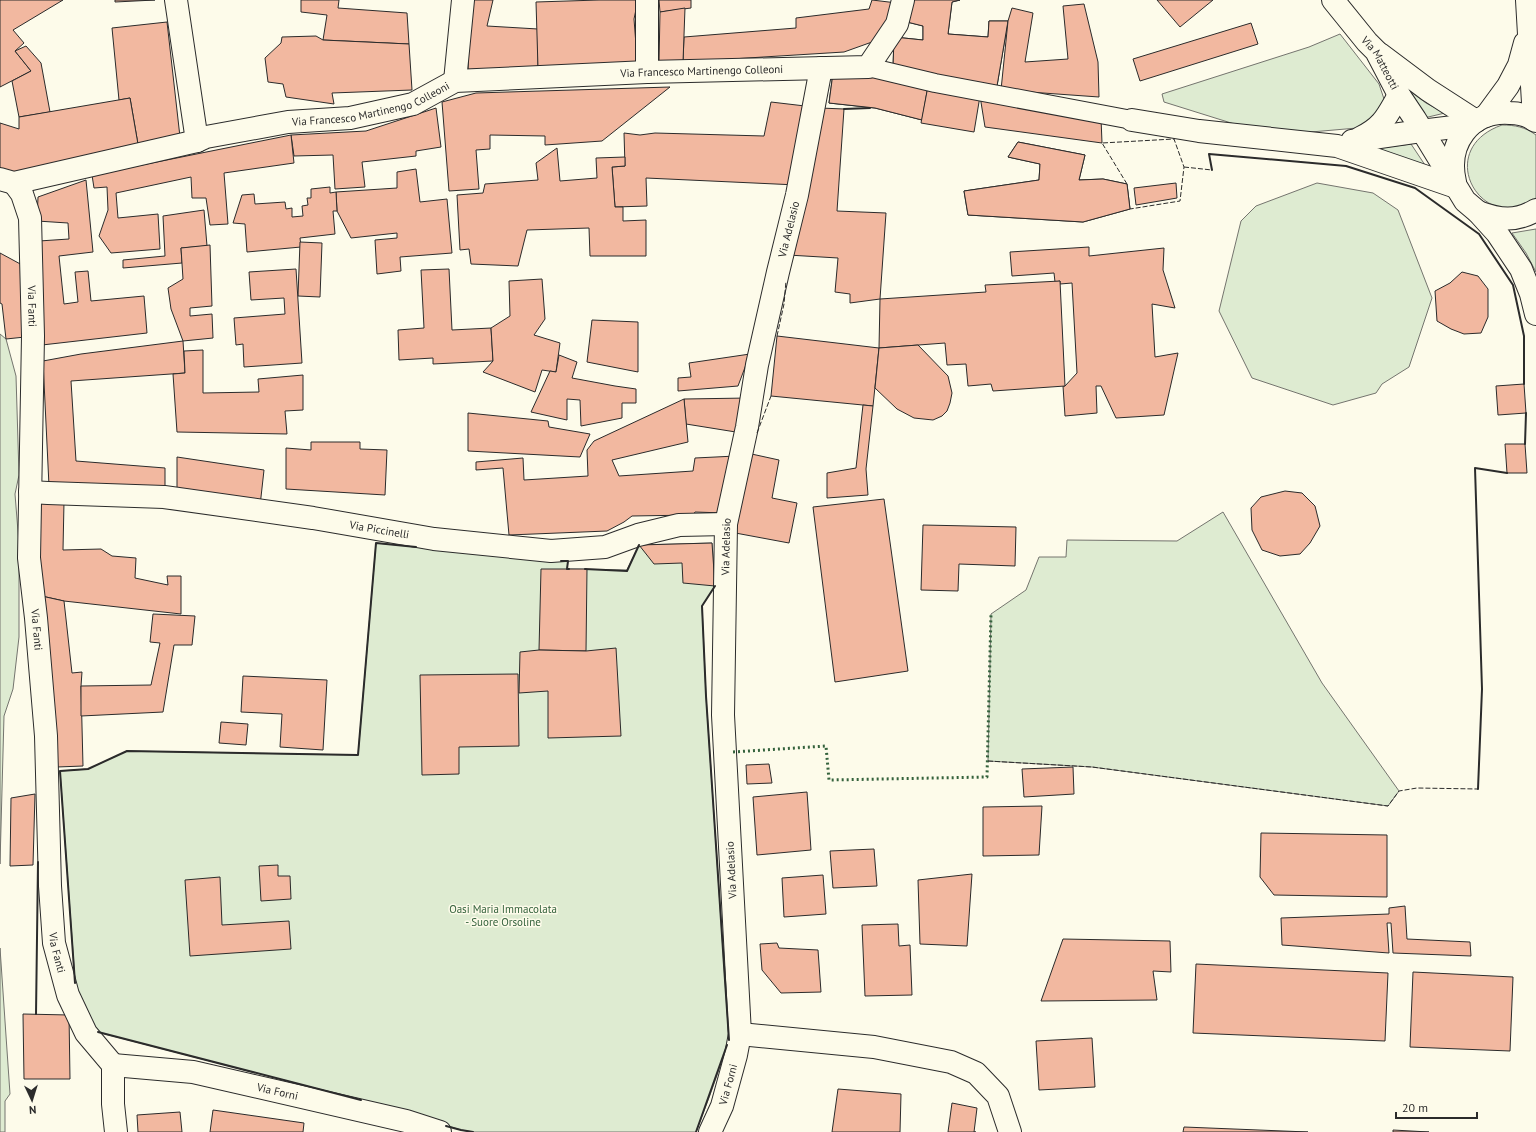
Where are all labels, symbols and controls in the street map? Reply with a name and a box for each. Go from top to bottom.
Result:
street label: Via Matteotti [1357,33,1402,92]
street label: Via Francesco Martinengo Colleoni [619,62,783,80]
street label: Via Francesco Martinengo Colleoni [291,78,452,129]
street label: Via Adelasio [775,199,802,260]
street label: Via Fanti [25,284,40,327]
street label: Via Adelasio [718,516,734,576]
street label: Via Piccinelli [348,517,410,542]
street label: Via Fanti [28,607,46,651]
street label: Via Adelasio [723,841,740,900]
park label: Oasi Maria Immacolata - Suore Orsoline [449,902,557,929]
street label: Via Fanti [46,931,69,975]
street label: Via Forni [715,1062,740,1107]
north arrow [12,1080,52,1120]
street label: Via Forni [255,1080,300,1103]
scale bar [1396,1094,1477,1120]
text: 20 m [1402,1100,1428,1115]
text: N [29,1103,37,1117]

